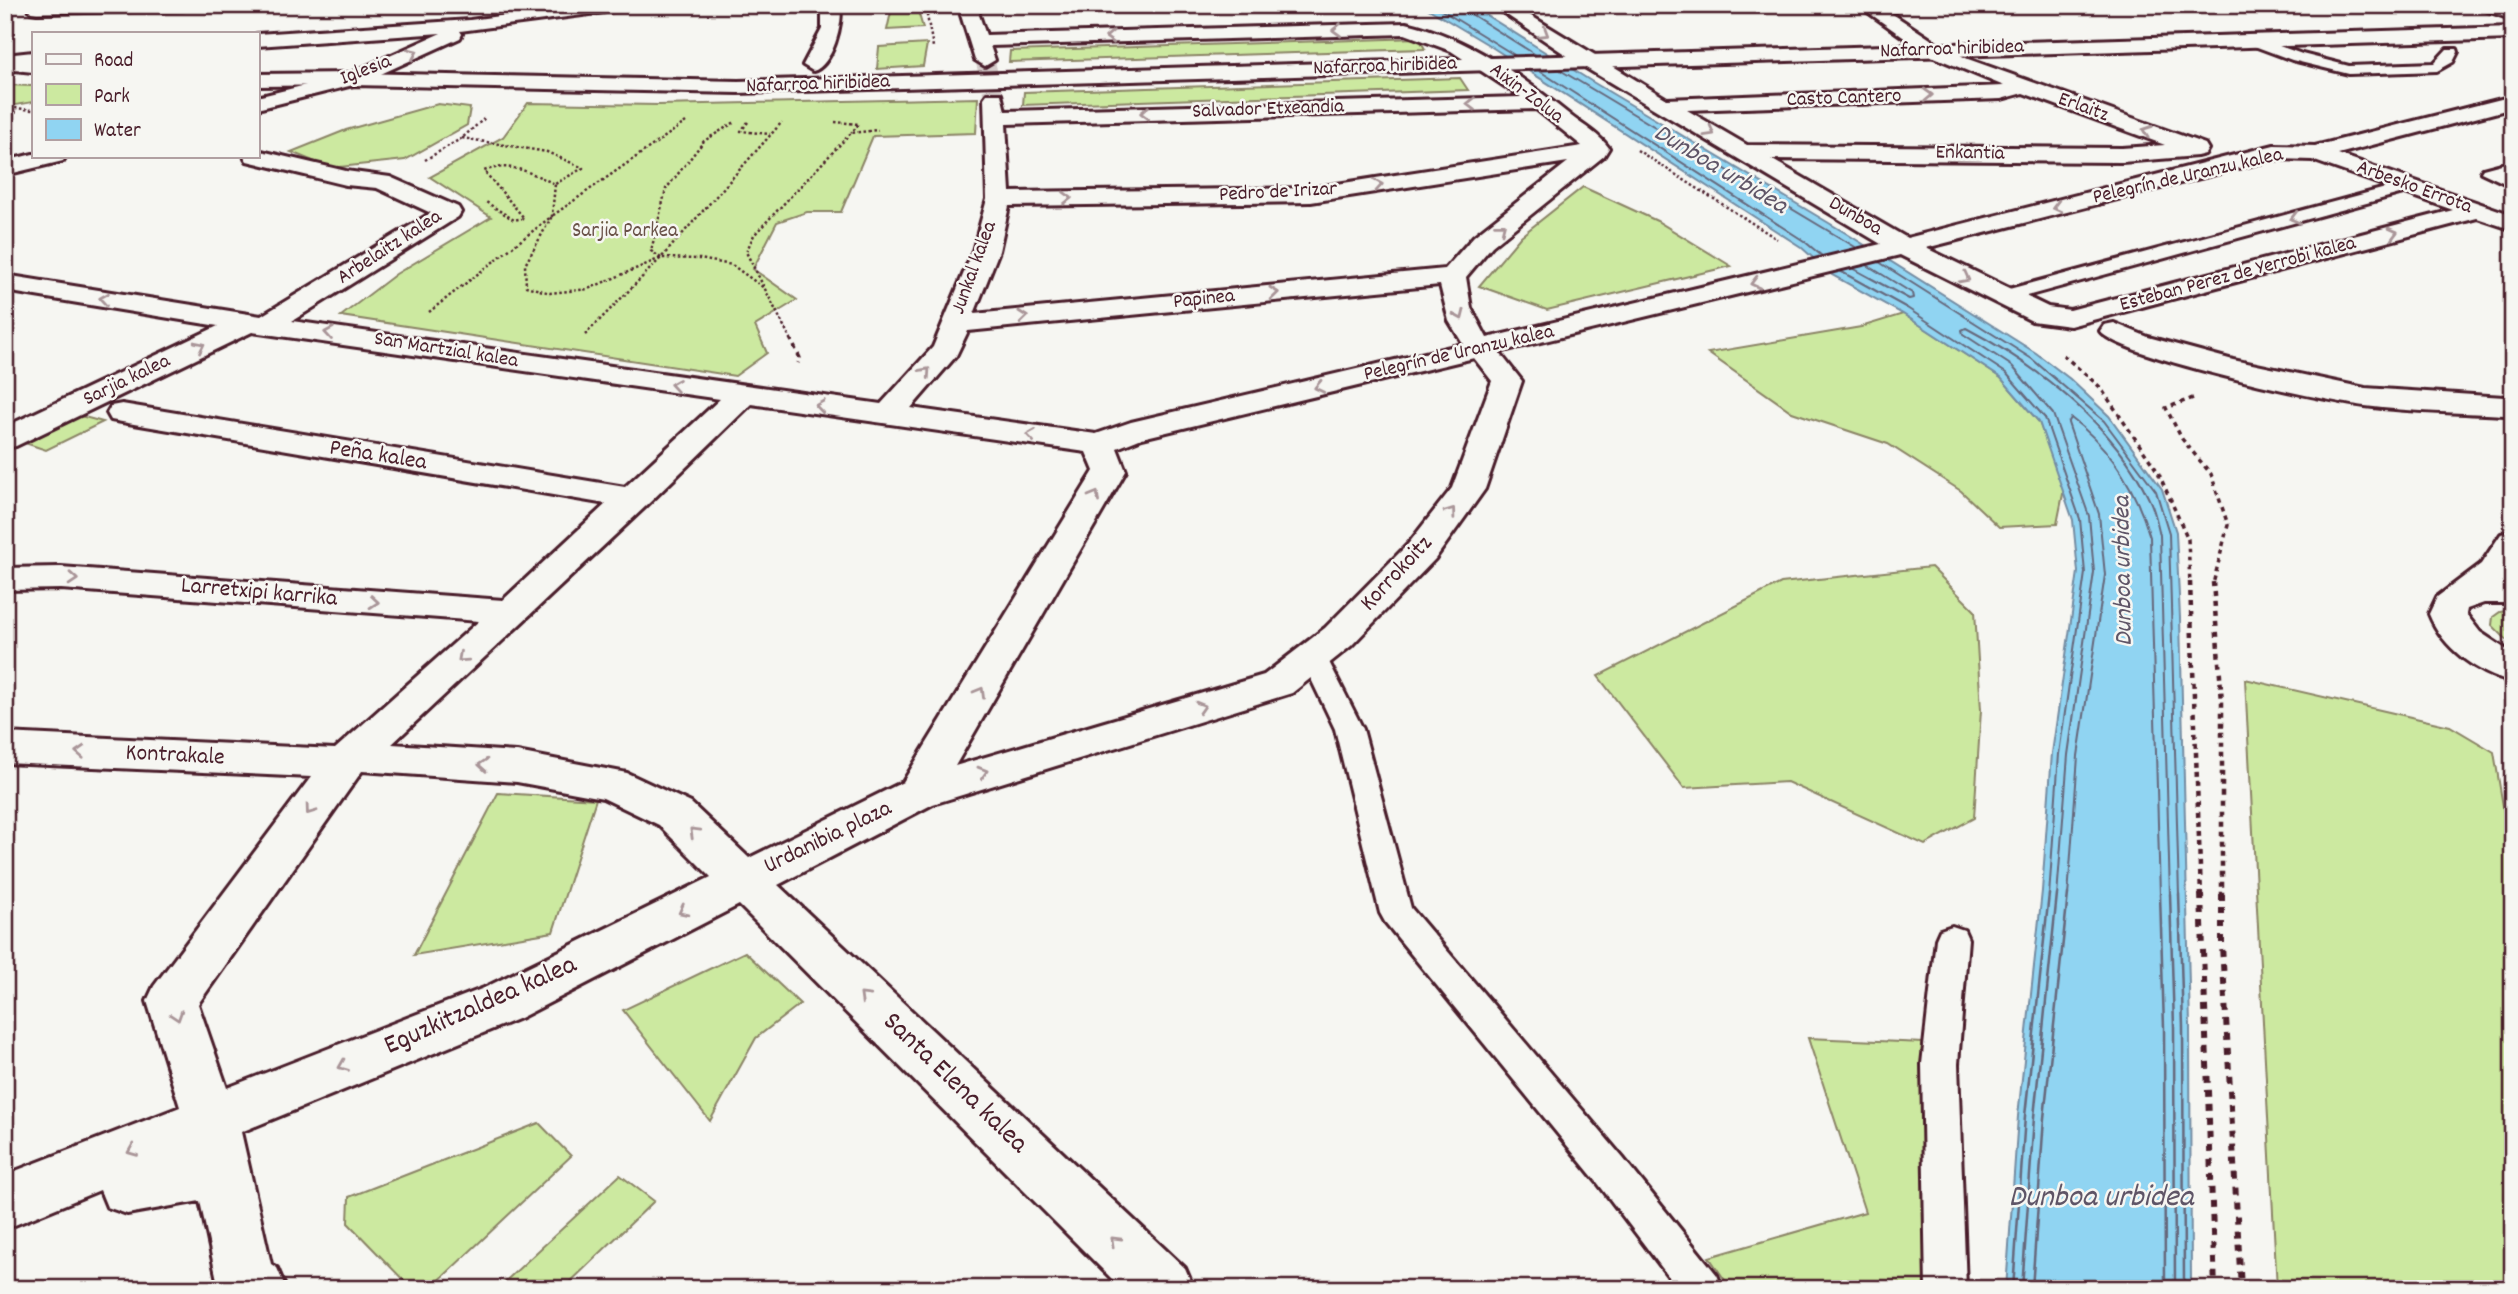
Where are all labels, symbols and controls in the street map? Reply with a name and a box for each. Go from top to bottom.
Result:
one-way arrow [1332,23,1343,38]
one-way arrow [1537,24,1550,37]
one-way arrow [1104,29,1115,45]
legend [32,32,259,158]
street label: Nafarroa hiribidea [1880,32,2026,68]
text: Road [94,47,133,77]
street label: Iglesia [336,47,397,94]
one-way arrow [405,47,418,61]
street label: Nafarroa hiribidea [1313,49,1459,85]
street label: Aixin-Zolua [1482,56,1570,133]
street label: Nafarroa hiribidea [746,67,892,103]
street label: Casto Cantero [1786,82,1902,116]
text: Park [94,83,130,113]
street label: Erlaitz [2054,85,2112,131]
one-way arrow [1923,88,1934,103]
street label: Salvador Etxeandia [1192,92,1346,128]
one-way arrow [1465,97,1476,112]
one-way arrow [1140,106,1151,121]
water label: Dunboa urbidea [1646,115,1795,225]
text: Water [94,117,141,147]
one-way arrow [1702,124,1715,137]
one-way arrow [2142,125,2154,139]
street label: Enkantia [1935,138,2006,170]
street label: Pelegrín de Uranzu kalea [2090,140,2287,213]
street label: Arbesko Errota [2352,153,2477,223]
street label: Pedro de Irizar [1218,175,1338,211]
one-way arrow [1372,177,1384,192]
one-way arrow [1062,190,1073,206]
street label: Dunboa [1822,190,1889,245]
one-way arrow [2051,199,2063,213]
street label: Arbelaitz kalea [332,202,449,293]
one-way arrow [2289,210,2301,224]
street label: Junkal kalea [944,216,1006,319]
park label: Sarjia Parkea [572,217,679,247]
one-way arrow [1493,223,1505,236]
one-way arrow [2387,227,2399,242]
street label: Esteban Perez de Yerrobi kalea [2117,229,2361,321]
one-way arrow [1957,270,1970,284]
one-way arrow [1749,275,1761,289]
street label: Papinea [1172,282,1237,318]
one-way arrow [1269,286,1280,301]
one-way arrow [98,292,110,307]
one-way arrow [1452,308,1466,321]
one-way arrow [1018,310,1029,325]
street label: Pelegrín de Uranzu kalea [1361,317,1558,390]
street label: San Martzial kalea [372,325,521,377]
one-way arrow [323,326,335,341]
one-way arrow [193,341,205,355]
street label: Sarjia kalea [78,347,177,415]
one-way arrow [918,367,930,380]
one-way arrow [669,378,681,393]
one-way arrow [1313,378,1325,393]
one-way arrow [814,398,826,413]
one-way arrow [1025,428,1037,443]
street label: Peña kalea [327,432,430,481]
one-way arrow [1087,490,1100,503]
water label: Dunboa urbidea [2104,494,2144,646]
one-way arrow [1443,507,1455,520]
street label: Korrokoitz [1353,528,1441,620]
street label: Larretxipi karrika [179,569,339,617]
one-way arrow [68,571,79,586]
one-way arrow [368,594,379,609]
one-way arrow [457,650,470,662]
one-way arrow [972,686,985,699]
one-way arrow [1195,700,1207,715]
street label: Kontrakale [125,736,225,776]
one-way arrow [74,744,85,759]
one-way arrow [477,758,488,773]
one-way arrow [977,766,989,781]
street label: Urdanibia plaza [758,792,898,884]
one-way arrow [306,802,319,815]
one-way arrow [690,828,703,841]
one-way arrow [678,902,690,916]
street label: Eguzkitzaldea kalea [378,946,584,1067]
one-way arrow [860,992,873,1005]
street label: Santa Elena kalea [872,1004,1037,1165]
one-way arrow [169,1010,184,1022]
one-way arrow [338,1058,350,1072]
one-way arrow [126,1142,138,1156]
water label: Dunboa urbidea [2009,1176,2195,1222]
one-way arrow [1110,1237,1123,1250]

